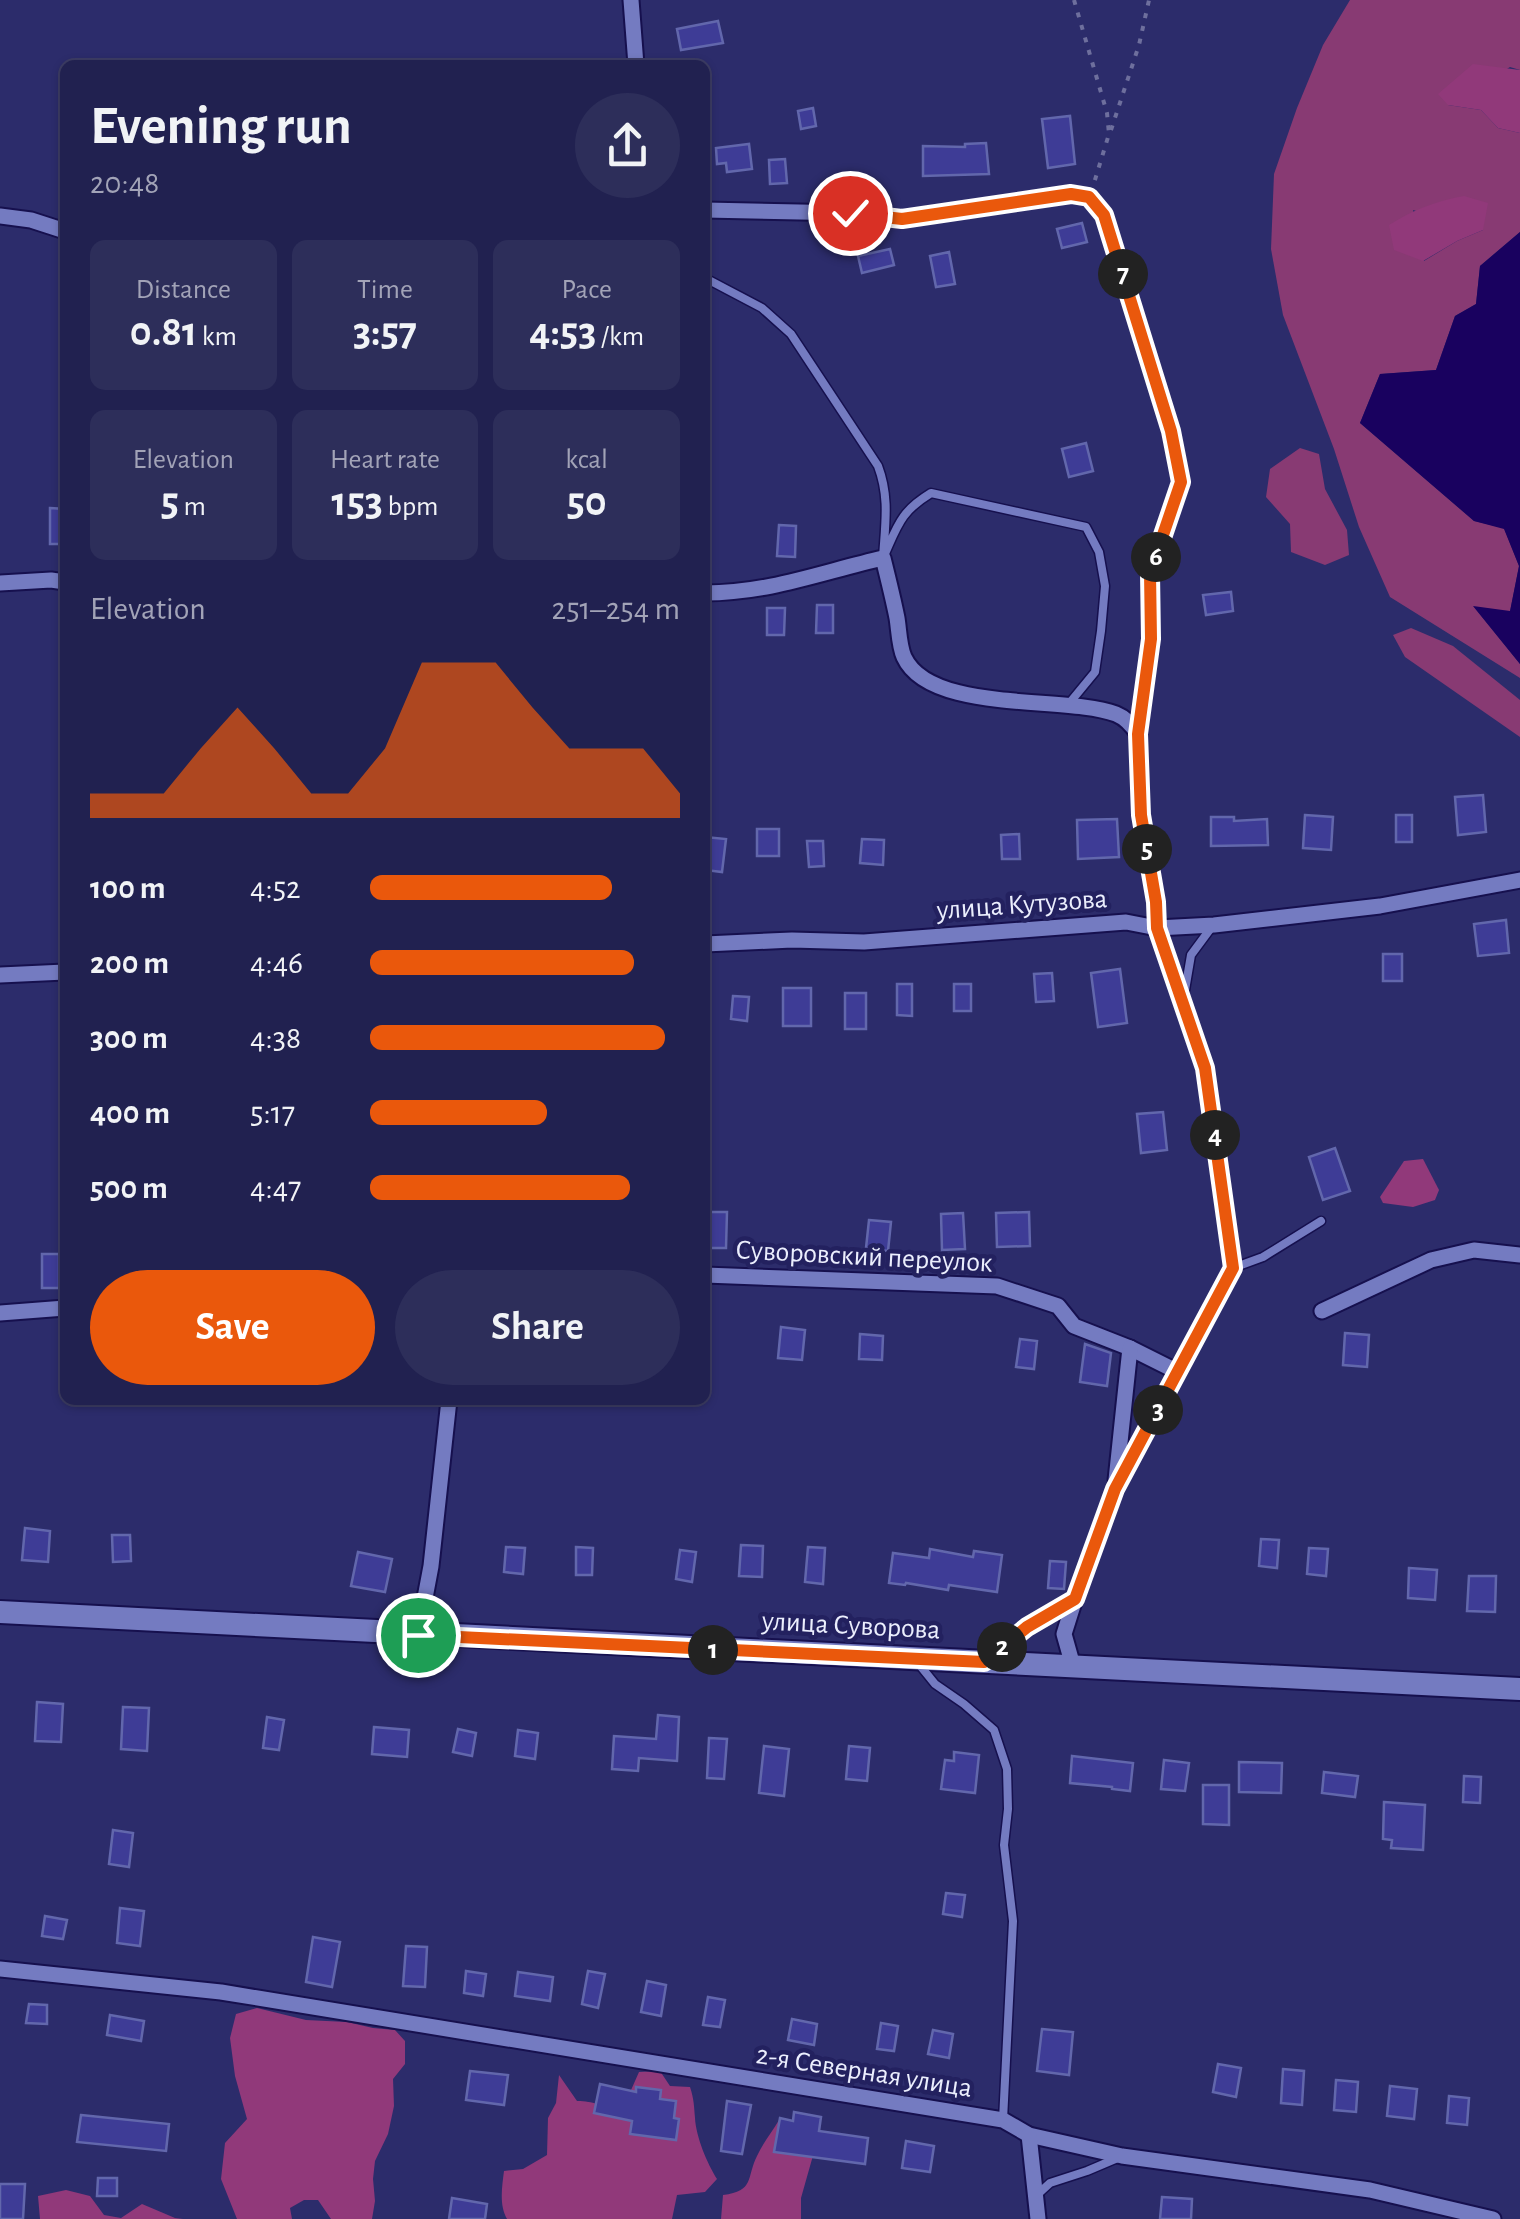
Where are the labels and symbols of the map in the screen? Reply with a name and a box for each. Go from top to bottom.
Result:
pin [808,171,893,256]
pin: 7 [1098,249,1148,299]
pin: 6 [1131,532,1181,582]
pin: 5 [1122,824,1172,874]
street label: улица Кутузова [935,885,1108,925]
pin: 4 [1190,1110,1240,1160]
street label: Суворовский переулок [735,1236,993,1278]
pin: 3 [1133,1385,1183,1435]
pin [376,1593,461,1678]
street label: улица Суворова [760,1607,941,1645]
pin: 2 [977,1622,1027,1672]
pin: 1 [688,1625,738,1675]
street label: 2-я Северная улица [754,2041,974,2103]

